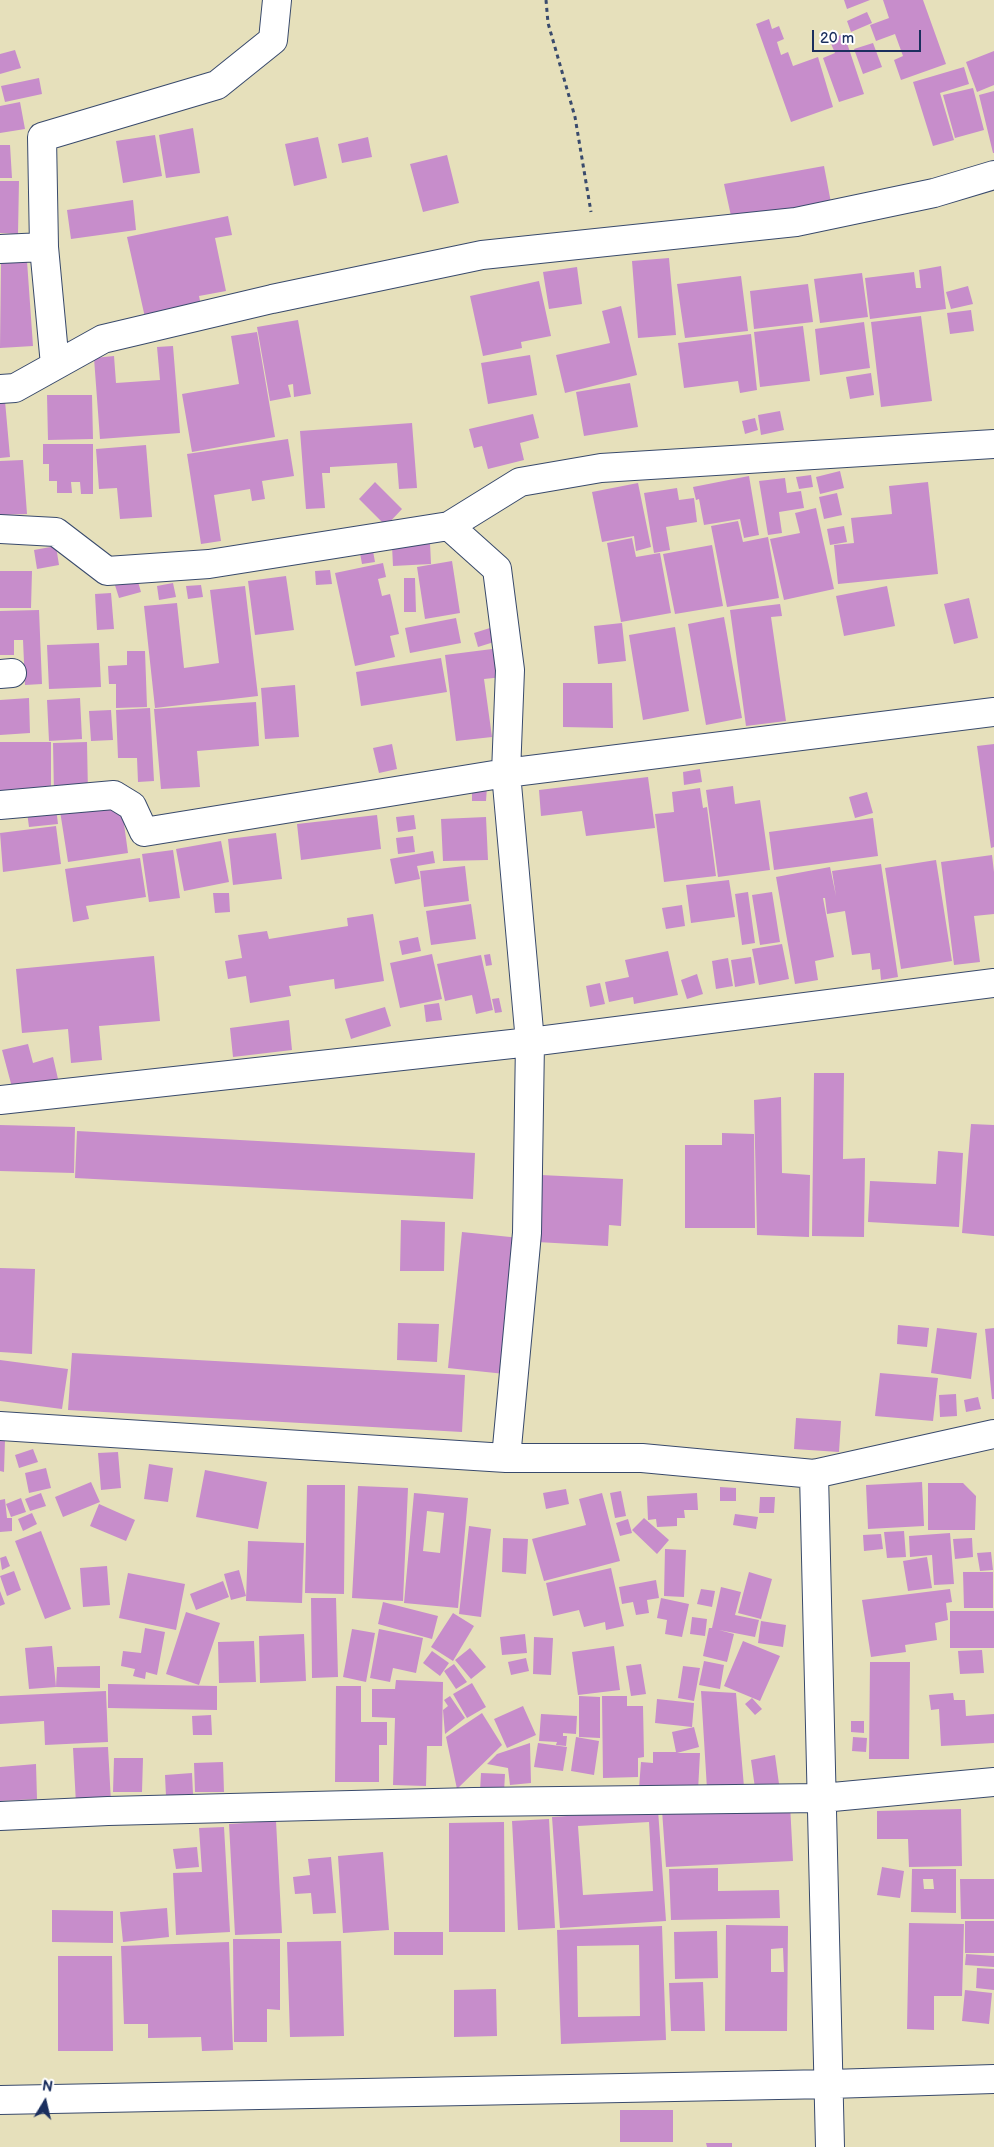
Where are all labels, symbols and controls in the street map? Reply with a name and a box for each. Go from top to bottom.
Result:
scale bar [814,20,923,52]
text: 20 m [820,29,854,48]
north arrow [20,2077,70,2127]
text: N [41,2077,54,2096]

